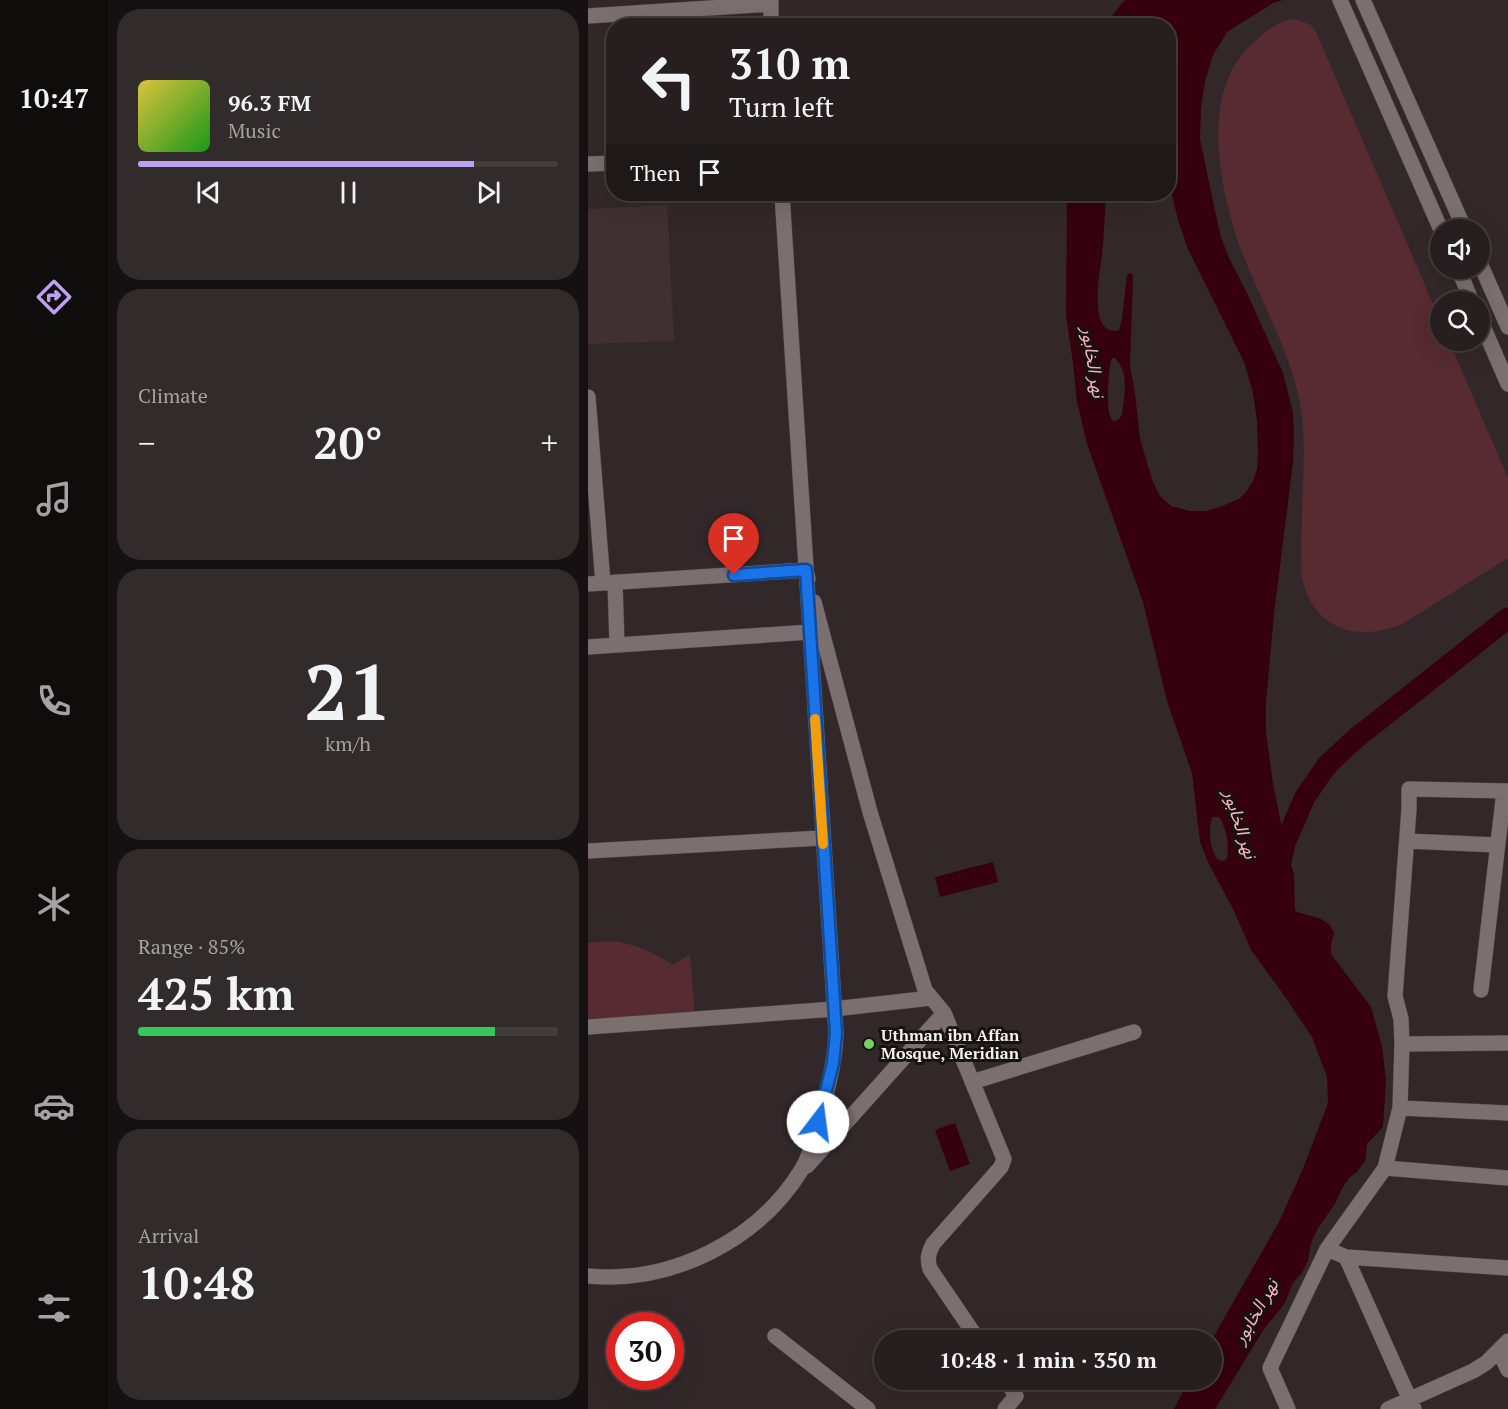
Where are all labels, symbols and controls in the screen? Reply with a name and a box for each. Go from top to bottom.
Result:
text: 310 m [729,35,850,91]
icon: left [630,42,708,120]
text: 10:47 [19,80,89,116]
text: 96.3 FM [228,88,311,117]
text: Turn left [729,89,834,125]
text: Music [228,117,281,144]
icon: arrive [693,156,726,189]
text: Then [630,158,681,187]
icon: previous [192,176,225,209]
icon: pause [332,176,365,209]
icon: next [472,176,505,209]
map controls [1430,219,1490,351]
button: sound [1430,219,1490,279]
icon: directions [33,276,75,318]
button: search [1430,291,1490,351]
water label: نهر الخابور [1076,323,1112,401]
text: Climate [138,382,208,409]
text: 20° [313,412,383,472]
text: − [138,421,156,464]
text: + [540,421,558,464]
icon: music [33,478,75,520]
pin [708,513,759,575]
icon: arrive [717,522,750,555]
text: 21 [304,639,392,742]
icon: phone [33,680,75,722]
text: km/h [325,730,371,757]
water label: نهر الخابور [1218,785,1264,863]
icon: climate [33,883,75,925]
text: Range · 85% [138,933,245,960]
text: 425 km [138,963,294,1023]
place label: Uthman ibn Affan Mosque, Meridian [881,1024,1020,1064]
marker: Uthman ibn Affan Mosque, Meridian [862,1037,876,1051]
icon: car [33,1085,75,1127]
position arrow [786,1090,850,1154]
text: Arrival [138,1222,199,1249]
text: 10:48 [138,1252,255,1312]
water label: نهر الخابور [1226,1272,1284,1350]
icon: filters [33,1287,75,1329]
speed limit sign: 30 [606,1312,684,1390]
text: 10:48 · 1 min · 350 m [939,1345,1157,1374]

